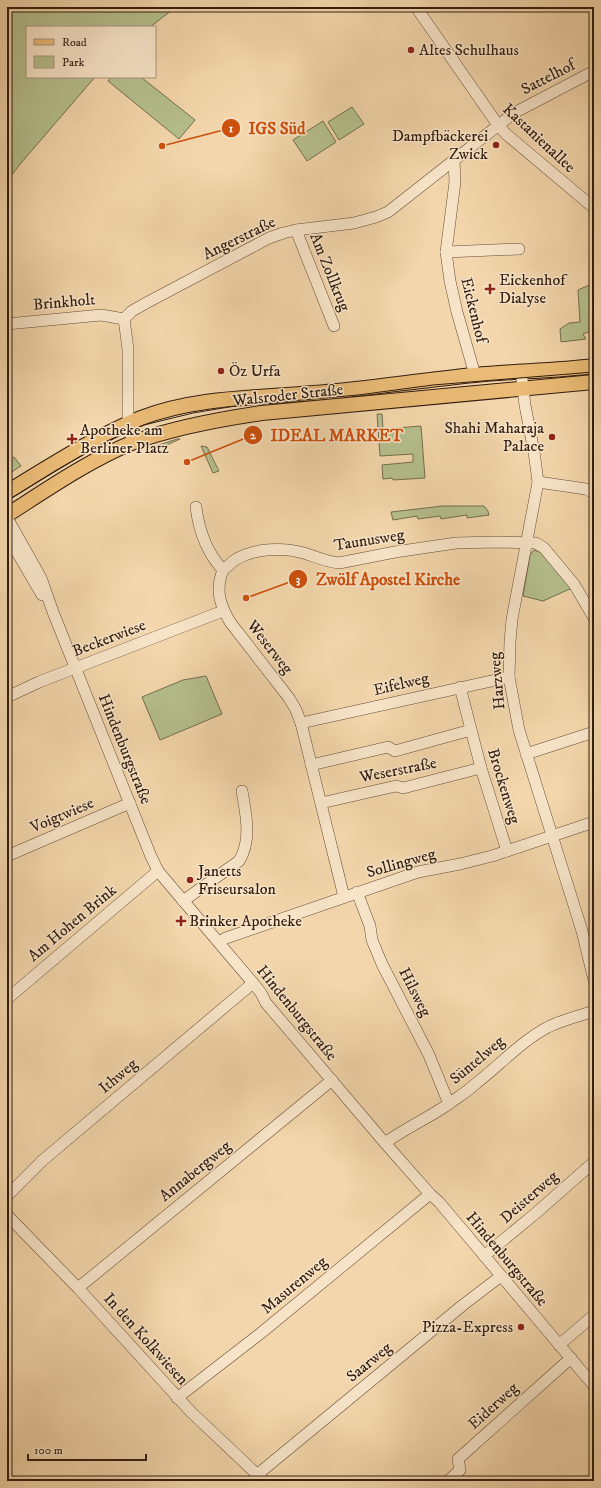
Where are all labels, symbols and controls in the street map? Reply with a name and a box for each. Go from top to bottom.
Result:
legend [26,26,156,78]
text: Road [62,35,87,50]
place label: Altes Schulhaus [419,40,519,60]
marker: Altes Schulhaus [406,45,416,55]
street label: Sattelhof [518,54,581,99]
text: Park [62,55,84,70]
street label: Kastanienallee [498,99,580,177]
callout: IGS Süd [221,113,314,142]
text: IGS Süd [249,118,306,140]
text: 1 [229,121,234,136]
place label: Dampfbäckerei Zwick [392,126,488,164]
marker: Dampfbäckerei Zwick [491,140,501,150]
street label: Angerstraße [199,212,279,264]
street label: Am Zollkrug [305,230,355,314]
place label: Eickenhof Dialyse [499,270,568,308]
street label: Eickenhof [456,275,492,347]
marker: Eickenhof Dialyse [484,283,496,295]
street label: Brinkholt [32,289,96,315]
place label: Öz Urfa [229,361,281,381]
marker: Öz Urfa [216,366,226,376]
street label: Walsroder Straße [231,379,345,411]
place label: Shahi Maharaja Palace [444,418,544,456]
place label: Apotheke am Berliner Platz [80,420,169,458]
callout: IDEAL MARKET [243,420,412,449]
text: IDEAL MARKET [271,425,404,447]
text: 2 [250,428,257,443]
marker: Shahi Maharaja Palace [547,432,557,442]
marker: Apotheke am Berliner Platz [67,434,77,444]
street label: Taunusweg [332,525,406,555]
callout: Zwölf Apostel Kirche [288,564,468,593]
text: Zwölf Apostel Kirche [316,569,460,591]
text: 3 [296,572,301,587]
street label: Beckerwiese [69,615,149,661]
street label: Weserweg [242,615,297,678]
street label: Harzweg [485,651,509,711]
street label: Eifelweg [371,668,431,700]
street label: Hindenburgstraße [94,691,156,807]
street label: Brockenweg [483,746,525,826]
street label: Weserstraße [357,753,439,787]
street label: Voigtwiese [26,793,97,838]
street label: Sollingweg [364,844,438,882]
place label: Janetts Friseursalon [196,861,276,899]
marker: Janetts Friseursalon [185,875,195,885]
street label: Am Hohen Brink [24,880,120,966]
place label: Brinker Apotheke [189,911,302,931]
marker: Brinker Apotheke [176,916,186,926]
street label: Hindenburgstraße [252,961,342,1065]
street label: Hilsweg [394,964,436,1020]
street label: Süntelweg [446,1031,509,1089]
street label: Ithweg [95,1054,142,1098]
street label: Annabergweg [155,1136,235,1206]
street label: Deisterweg [496,1166,562,1228]
street label: Hindenburgstraße [462,1208,553,1311]
street label: Masurenweg [257,1251,331,1318]
street label: In den Kolkwiesen [99,1289,193,1390]
place label: Pizza-Express [422,1317,513,1337]
marker: Pizza-Express [516,1322,526,1332]
street label: Saarweg [342,1338,396,1386]
street label: Eiderweg [464,1378,522,1434]
scale bar [28,1436,146,1462]
text: 100 m [34,1443,63,1458]

